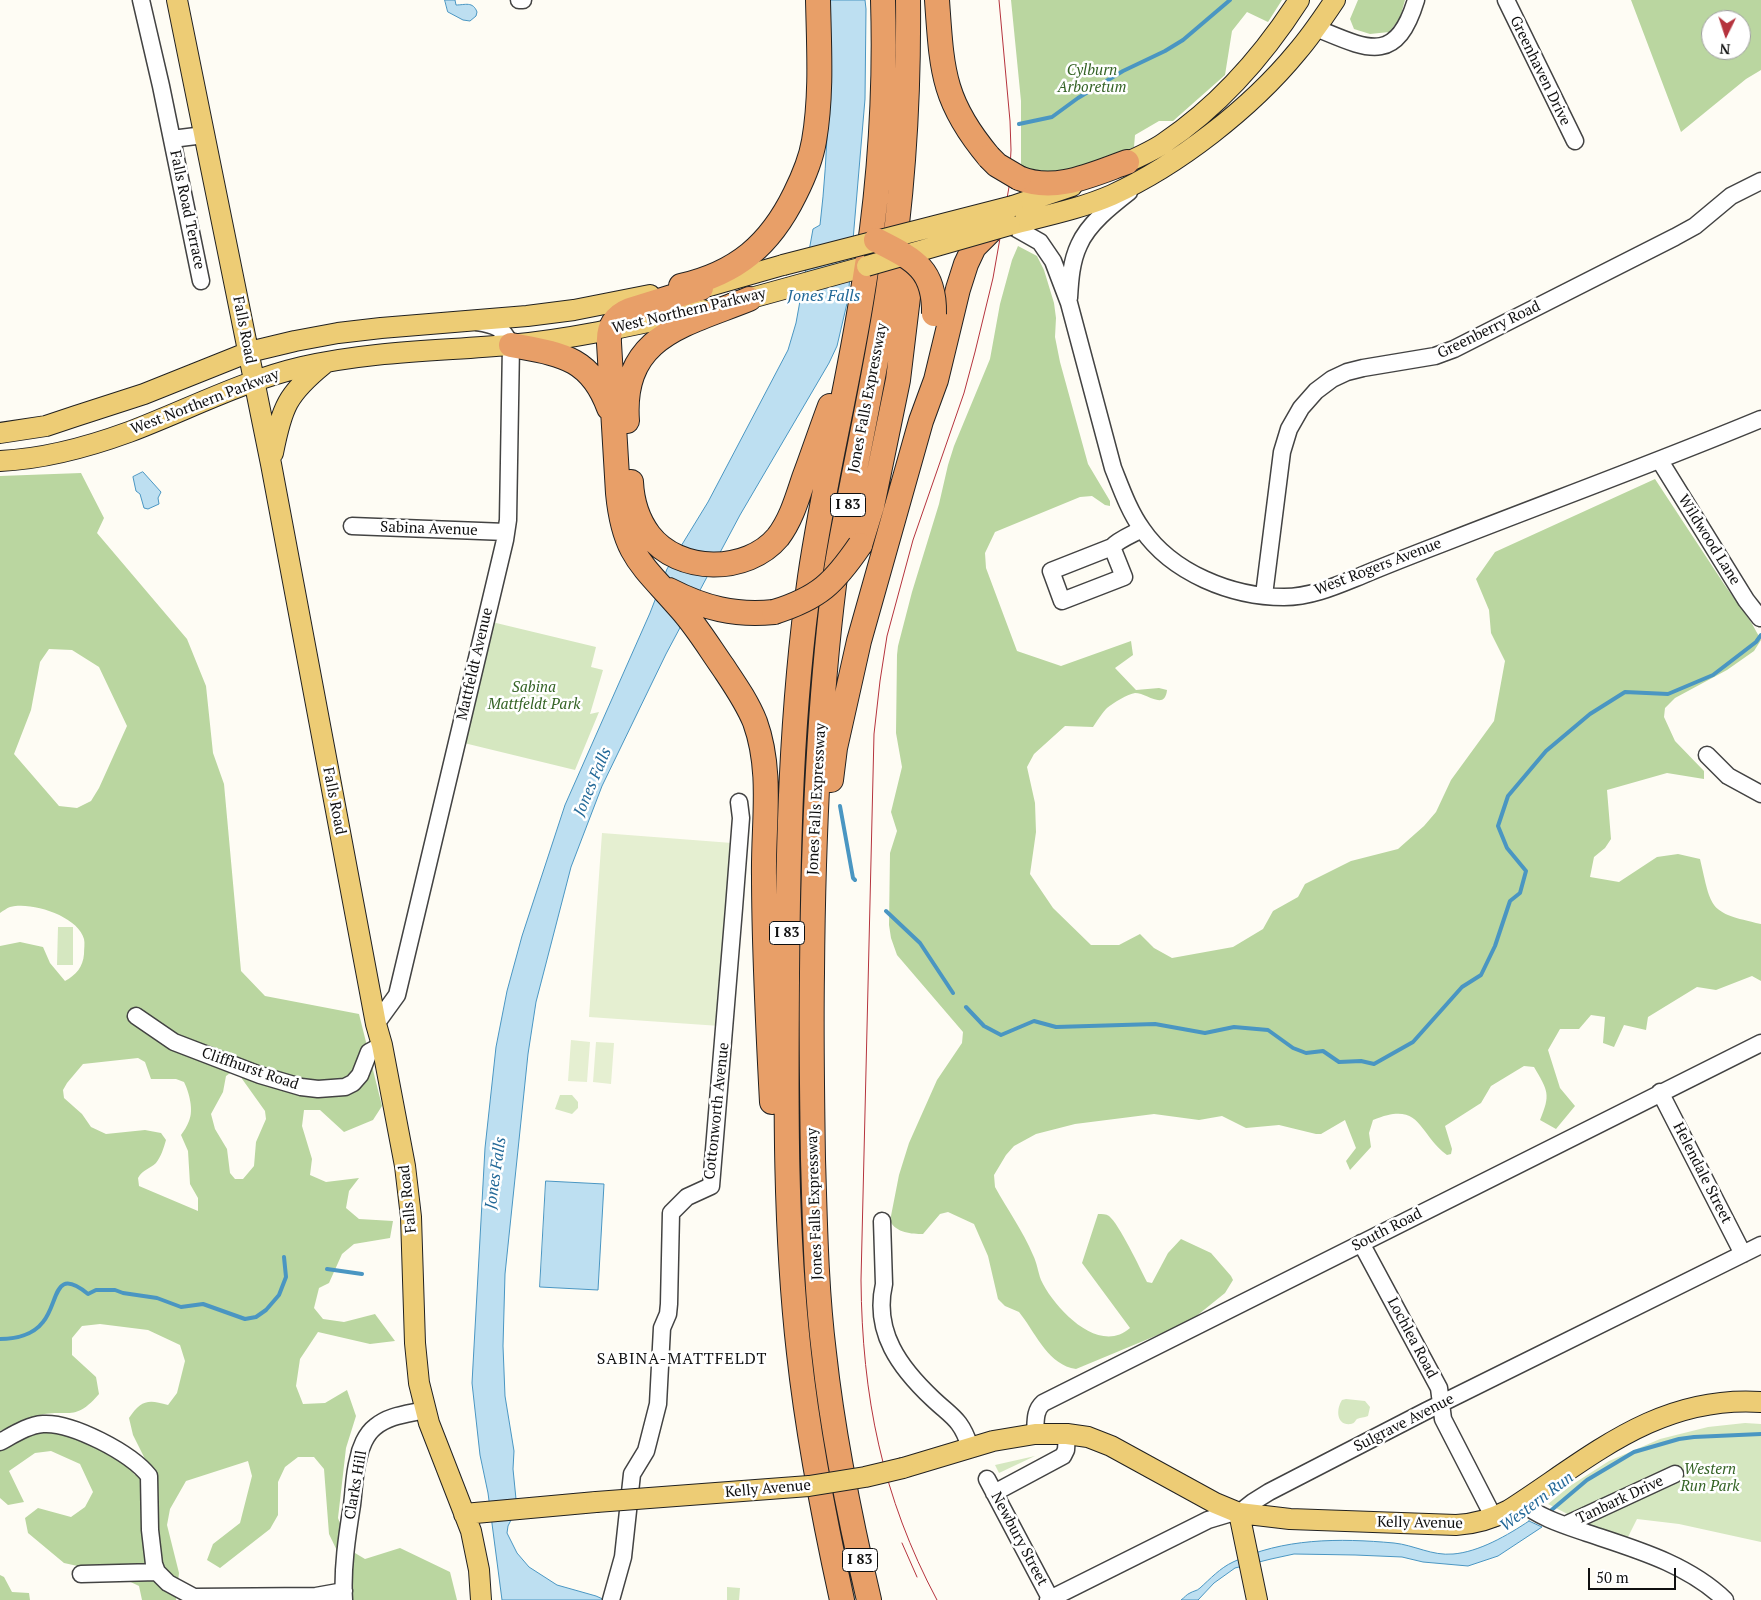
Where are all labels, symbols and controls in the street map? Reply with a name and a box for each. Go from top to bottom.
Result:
north arrow [1701,10,1751,60]
street label: Greenhaven Drive [1506,13,1574,129]
text: N [1719,40,1731,59]
park label: Cylburn Arboretum [1058,62,1126,97]
street label: Falls Road Terrace [166,149,208,271]
street label: West Northern Parkway [610,285,768,337]
water label: Jones Falls [788,286,860,306]
street label: Falls Road [229,295,259,365]
street label: Greenberry Road [1435,297,1543,363]
street label: Jones Falls Expressway [845,322,891,474]
street label: West Northern Parkway [128,365,282,439]
street label: Wildwood Lane [1674,492,1744,588]
road number: I 83 [830,494,866,516]
street label: Sabina Avenue [380,518,478,540]
street label: West Rogers Avenue [1312,535,1444,599]
street label: Mattfeldt Avenue [453,606,497,722]
park label: Sabina Mattfeldt Park [488,679,580,714]
street label: Jones Falls Expressway [804,722,830,876]
water label: Jones Falls [570,745,616,819]
street label: Falls Road [319,766,349,836]
road number: I 83 [770,921,804,944]
street label: Cottonworth Avenue [701,1042,733,1180]
street label: Cliffhurst Road [199,1044,301,1094]
street label: Helendale Street [1669,1119,1735,1227]
street label: Jones Falls Expressway [803,1128,827,1280]
water label: Jones Falls [481,1136,511,1210]
street label: Falls Road [395,1164,421,1234]
street label: South Road [1349,1205,1425,1255]
street label: Lochlea Road [1383,1294,1441,1382]
district label: SABINA-MATTFELDT [595,1349,769,1369]
street label: Sulgrave Avenue [1351,1390,1457,1456]
street label: Clarks Hill [341,1449,371,1521]
park label: Western Run Park [1680,1461,1740,1496]
water label: Western Run [1496,1468,1578,1536]
street label: Tanbark Drive [1574,1472,1666,1528]
street label: Kelly Avenue [724,1476,812,1502]
street label: Newbury Street [987,1489,1051,1589]
street label: Kelly Avenue [1377,1513,1463,1533]
road number: I 83 [842,1548,878,1572]
scale bar [1591,1558,1678,1590]
text: 50 m [1596,1567,1629,1587]

